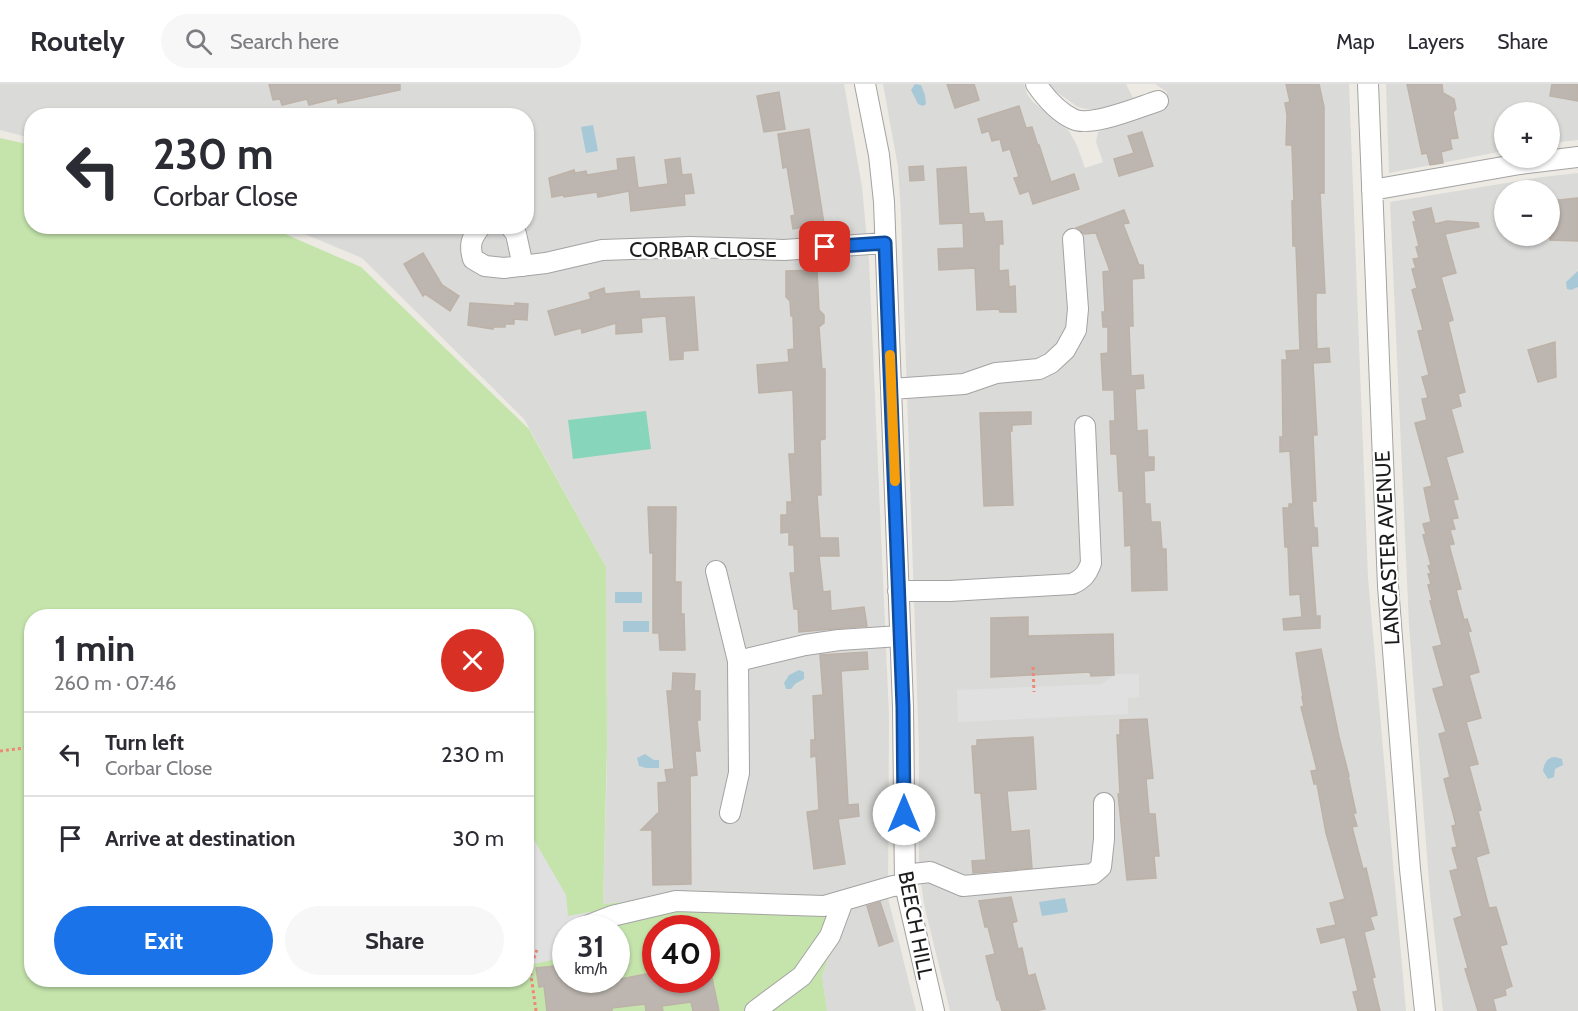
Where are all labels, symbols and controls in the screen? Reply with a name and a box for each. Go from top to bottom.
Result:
search box [161,14,581,68]
text: Routely [30,24,125,58]
icon: search [182,25,215,58]
text: Search here [230,28,339,55]
text: Map [1336,29,1375,54]
text: Layers [1408,29,1464,54]
text: Share [1497,29,1548,54]
map controls [1494,102,1560,246]
button: + [1494,102,1560,168]
text: 230 m [153,128,273,180]
icon: left [54,132,132,210]
text: Corbar Close [153,180,298,213]
button: − [1494,180,1560,246]
pin [799,221,850,272]
icon: arrive [808,230,841,263]
street label: CORBAR CLOSE [629,237,777,262]
street label: LANCASTER AVENUE [1369,450,1405,646]
text: 1 min [54,626,135,670]
button: close [441,629,504,692]
text: 260 m · 07:46 [54,671,176,695]
text: Turn left [105,729,184,756]
icon: left [54,738,87,771]
text: 230 m [441,741,504,768]
text: Corbar Close [105,756,212,780]
position arrow [872,782,936,846]
icon: arrive [54,822,87,855]
text: Arrive at destination [105,825,295,852]
text: 30 m [452,825,504,852]
street label: BEECH HILL [893,869,939,981]
button: Exit [54,906,273,975]
button: Share [285,906,504,975]
speed limit sign: 40 [642,915,720,993]
text: 31 [577,928,605,965]
text: km/h [575,960,607,978]

